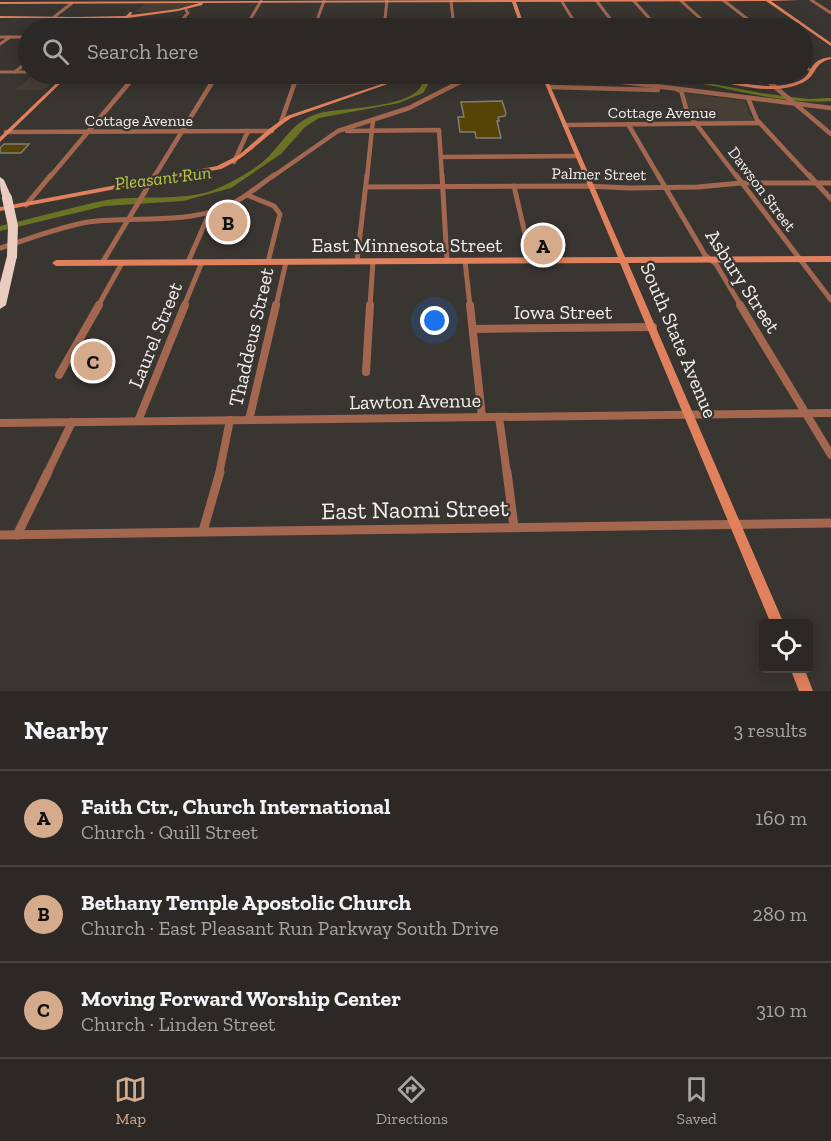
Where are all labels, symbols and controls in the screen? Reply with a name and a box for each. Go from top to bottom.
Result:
search box [18,18,813,84]
icon: search [39,35,72,68]
text: Search here [87,38,198,65]
street label: Cottage Avenue [608,103,716,122]
street label: Cottage Avenue [85,111,193,130]
street label: Dawson Street [724,143,800,235]
water label: Pleasant Run [113,161,213,195]
street label: Palmer Street [552,164,647,184]
pin: B [208,200,248,244]
pin: A [524,222,562,268]
street label: Asbury Street [701,225,786,338]
street label: East Minnesota Street [311,233,503,257]
street label: South State Avenue [635,258,723,422]
street label: Thaddeus Street [223,265,279,409]
street label: Laurel Street [123,278,187,391]
street label: Iowa Street [514,300,613,324]
your location [420,306,449,335]
pin: C [74,338,112,384]
street label: Lawton Avenue [349,388,481,414]
street label: East Naomi Street [321,493,509,525]
map controls [759,619,813,673]
button: locate [759,619,813,673]
text: Nearby [24,714,108,746]
text: 3 results [733,718,807,742]
text: Faith Ctr., Church International [81,793,391,820]
text: A [37,806,50,830]
text: 160 m [755,806,807,830]
text: Church · Quill Street [81,820,258,844]
text: Bethany Temple Apostolic Church [81,889,411,916]
text: B [37,902,50,926]
text: 280 m [753,902,807,926]
text: Church · East Pleasant Run Parkway South Drive [81,916,499,940]
text: Moving Forward Worship Center [81,985,401,1012]
text: C [37,998,50,1022]
text: 310 m [756,998,807,1022]
text: Church · Linden Street [81,1012,275,1036]
tab: Map [114,1073,147,1128]
tab: Directions [376,1073,448,1128]
tab: Saved [677,1073,717,1128]

